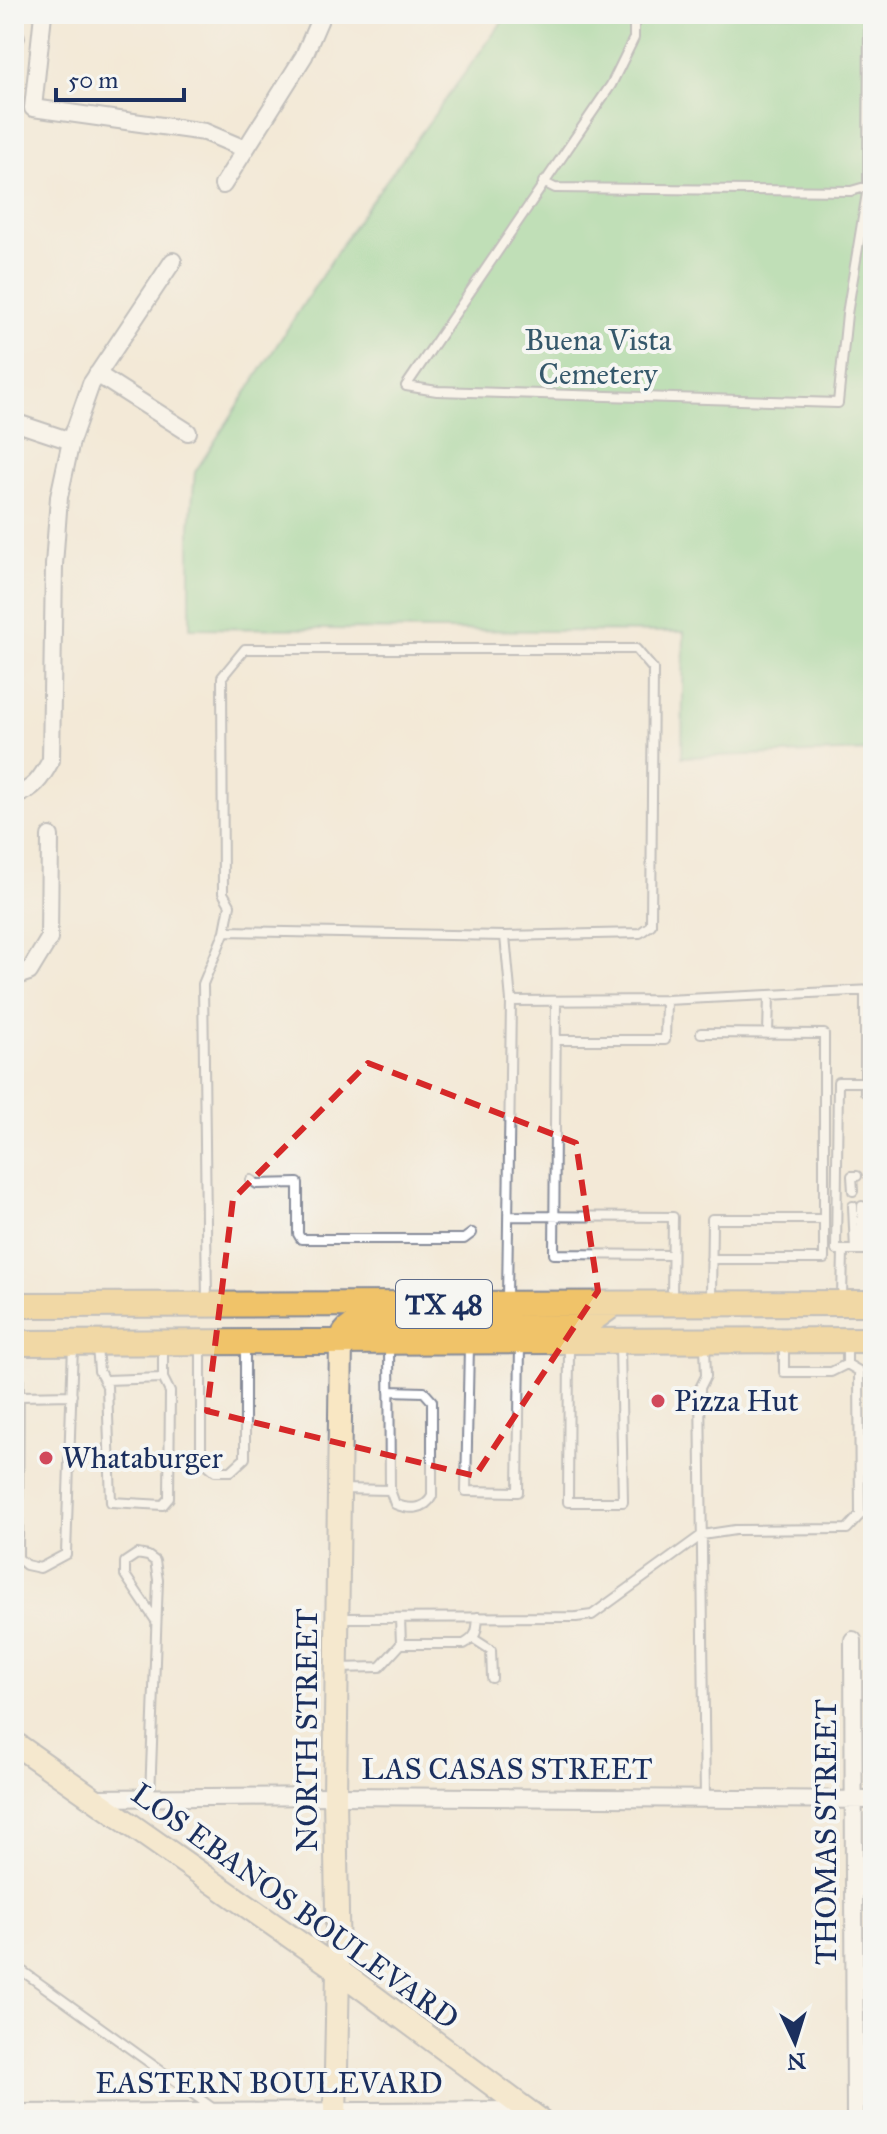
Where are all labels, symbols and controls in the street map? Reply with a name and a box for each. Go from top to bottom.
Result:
scale bar [56,52,184,102]
text: 50 m [68,65,118,95]
park label: Buena Vista Cemetery [525,322,672,392]
road number: TX 48 [396,1280,492,1328]
place label: Pizza Hut [674,1383,799,1419]
marker: Pizza Hut [649,1392,667,1410]
place label: Whataburger [62,1440,224,1476]
marker: Whataburger [37,1449,55,1467]
street label: NORTH STREET [289,1608,325,1852]
street label: THOMAS STREET [808,1699,844,1965]
street label: LAS CASAS STREET [361,1751,653,1787]
street label: LOS EBANOS BOULEVARD [124,1775,466,2037]
north arrow [755,2002,835,2082]
text: N [786,2047,807,2076]
street label: EASTERN BOULEVARD [95,2065,443,2101]

